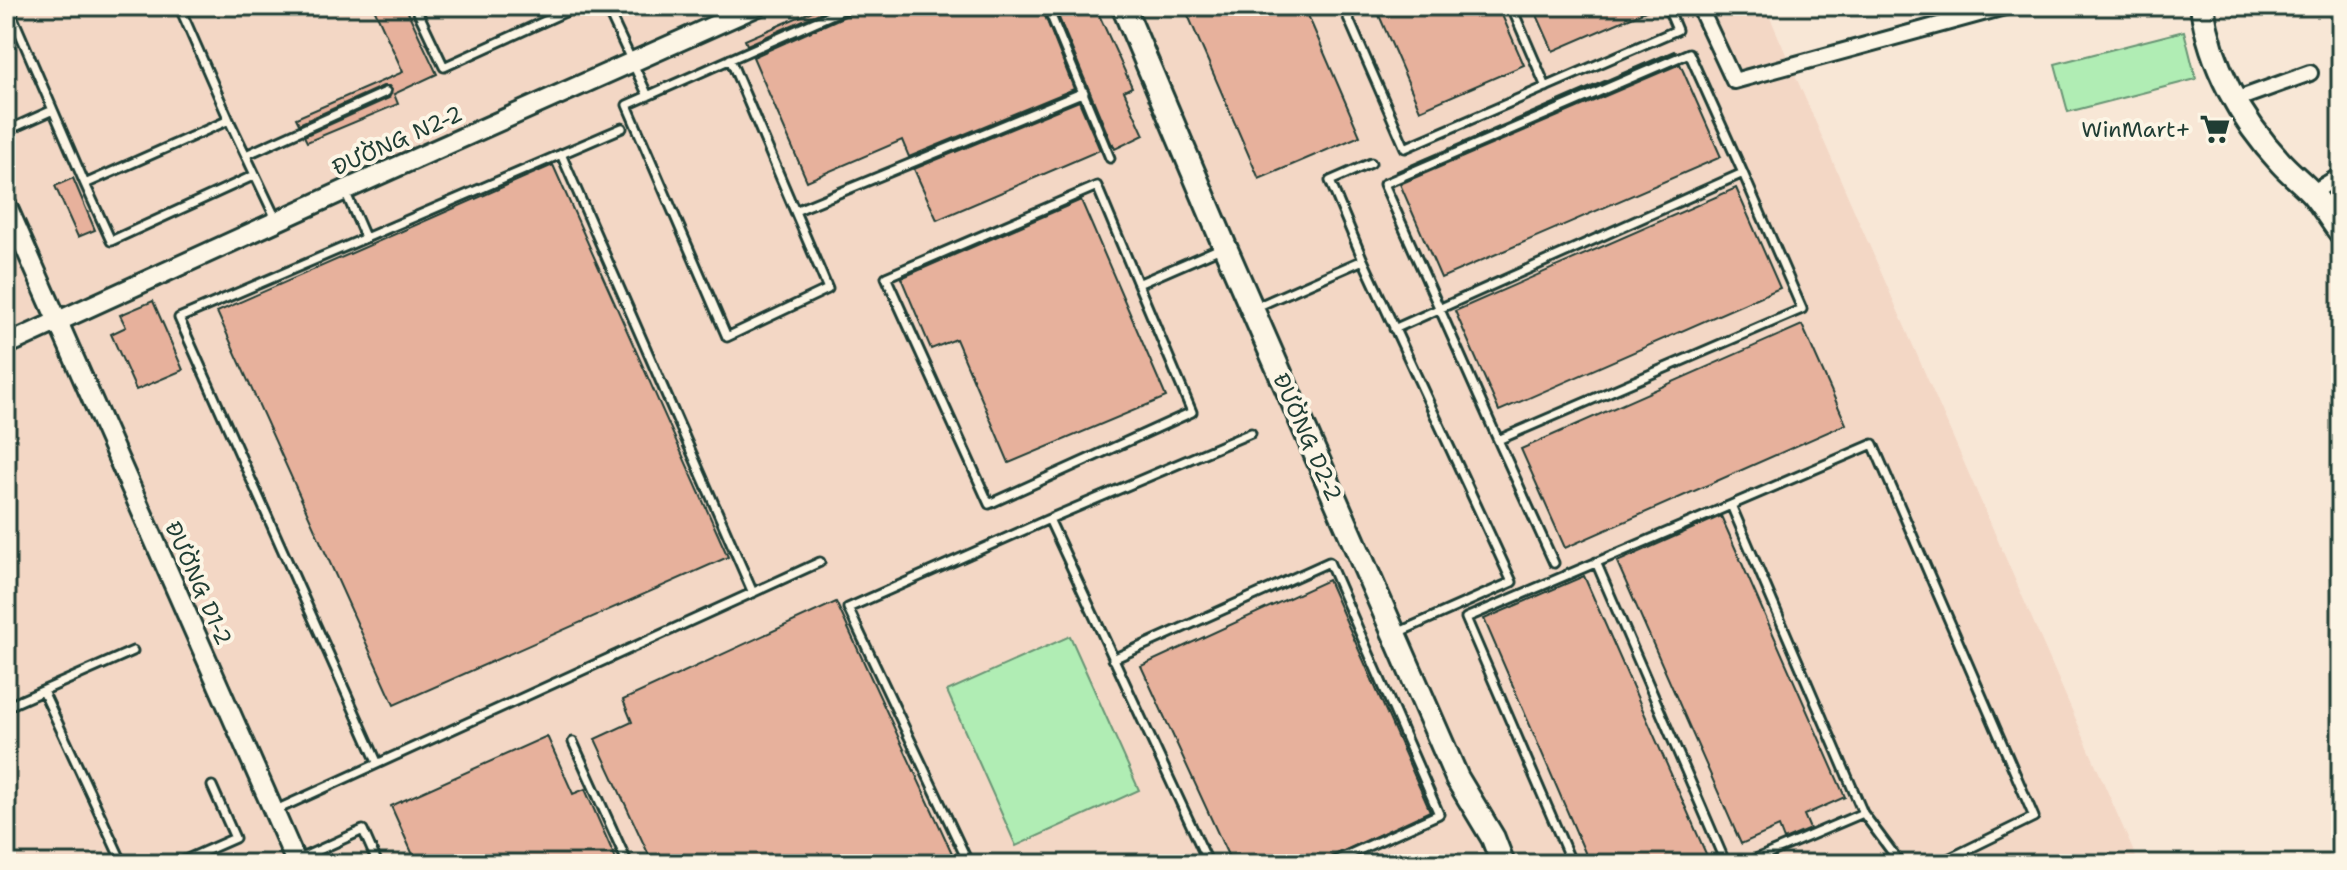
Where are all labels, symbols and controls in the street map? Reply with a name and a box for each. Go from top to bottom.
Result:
street label: ĐƯỜNG N2-2 [328,99,467,182]
supermarket icon: WinMart+ [2198,112,2232,146]
place label: WinMart+ [2081,115,2191,144]
street label: ĐƯỜNG D2-2 [1266,369,1349,506]
street label: ĐƯỜNG D1-2 [158,517,239,650]

